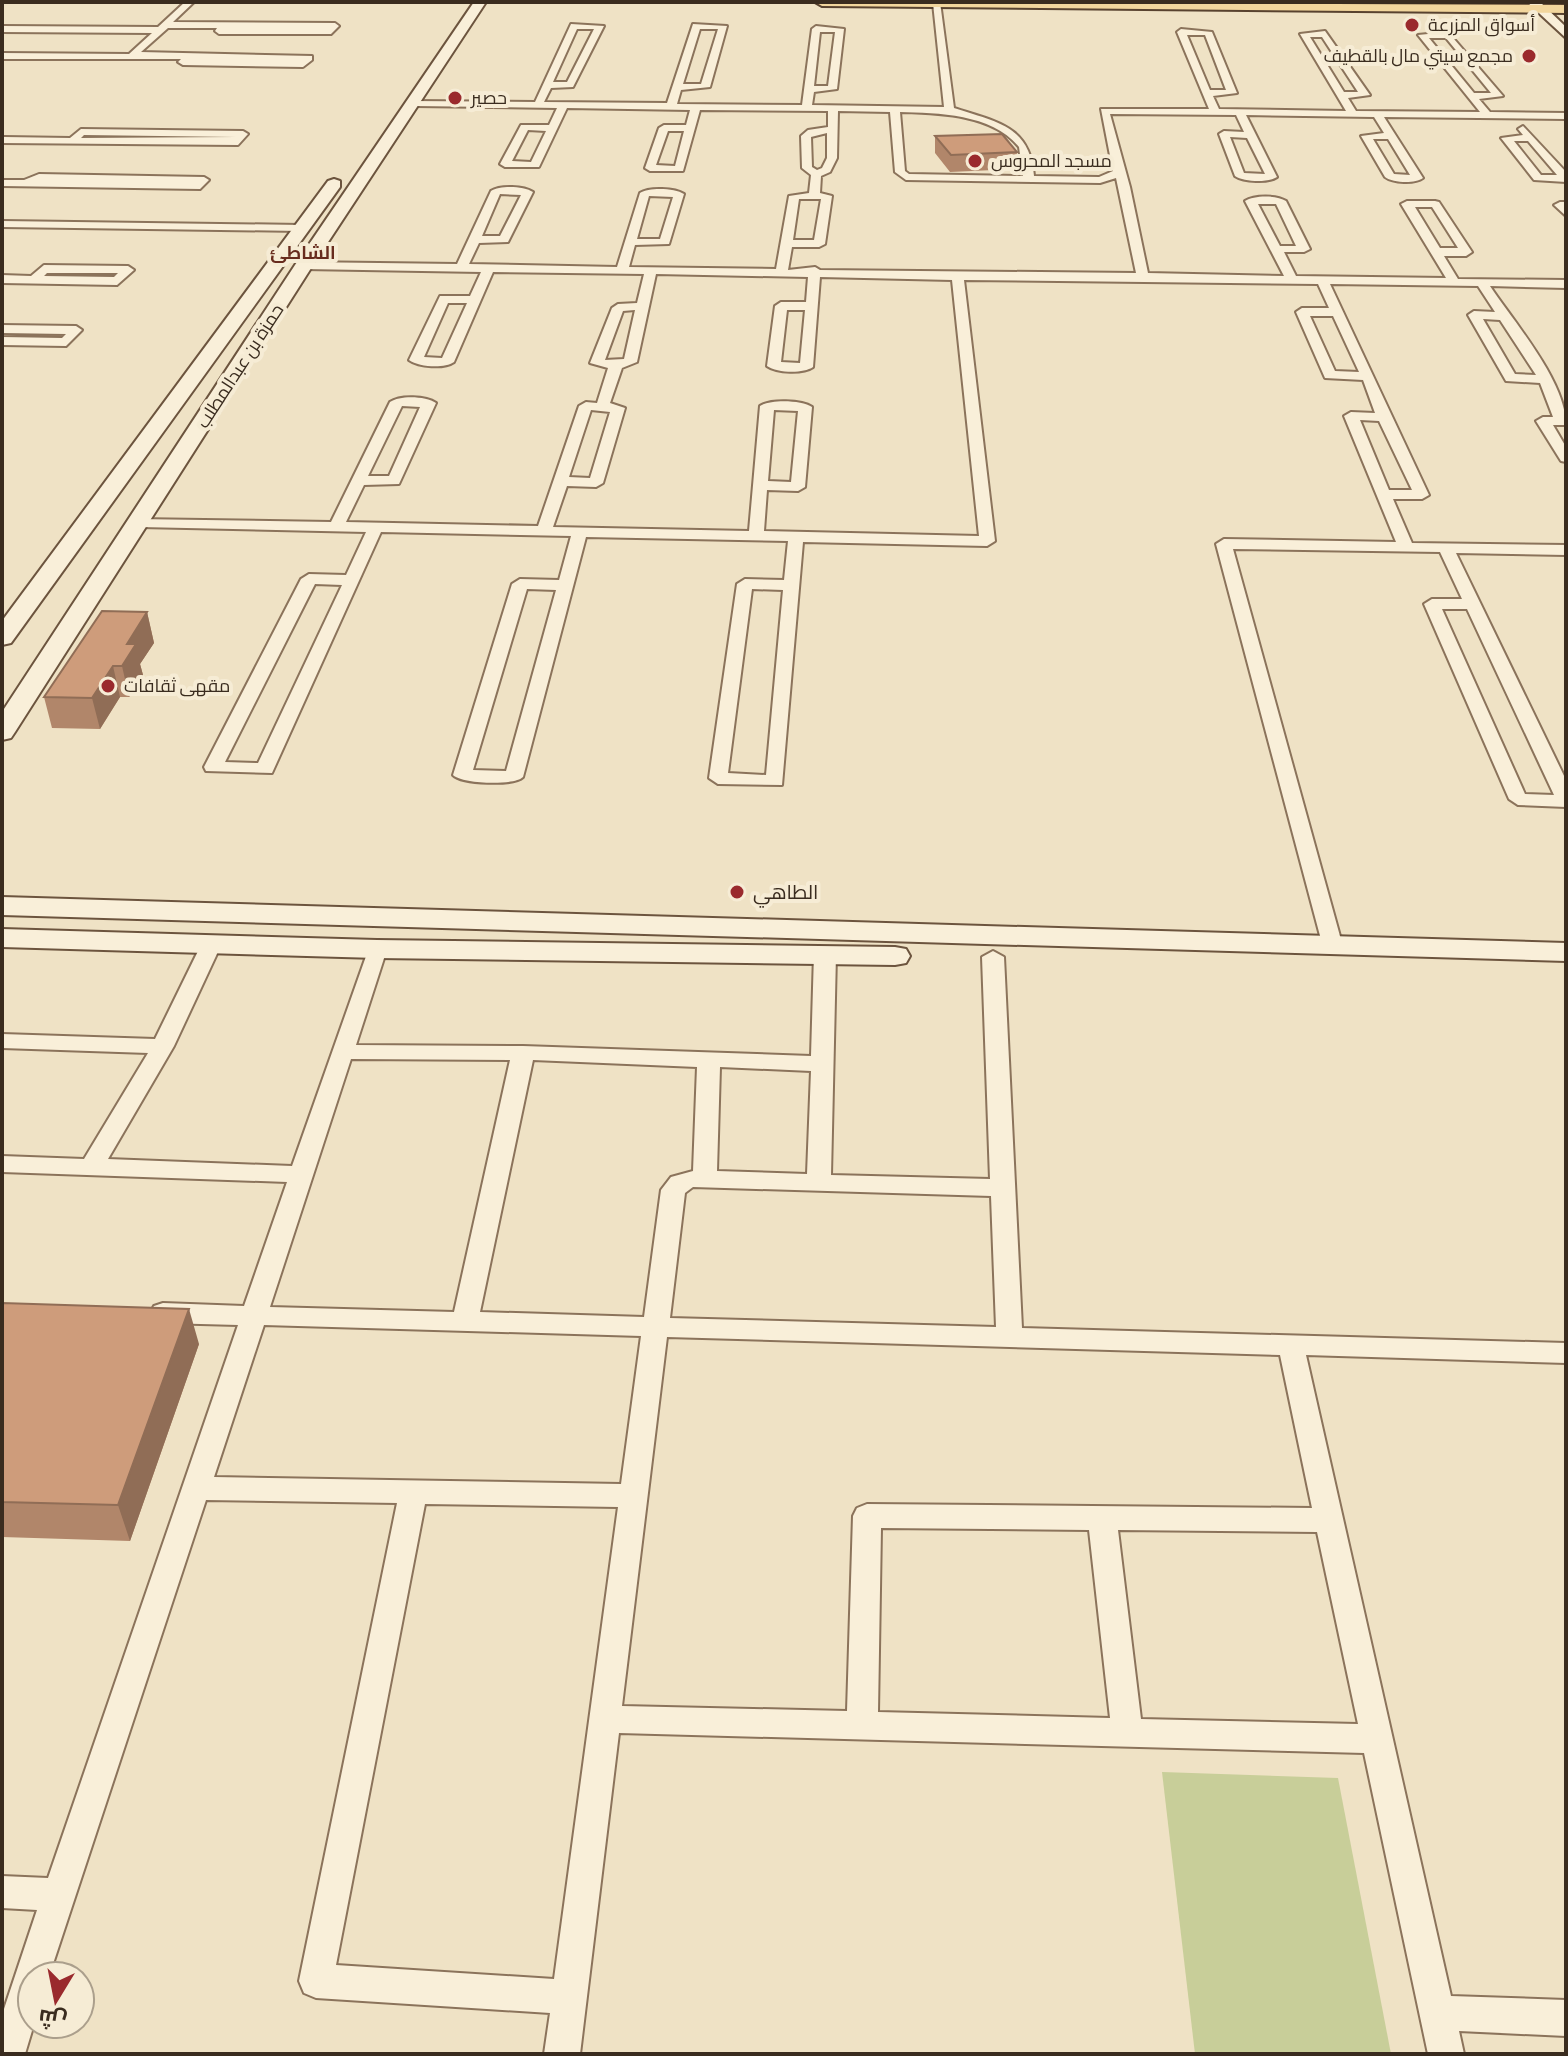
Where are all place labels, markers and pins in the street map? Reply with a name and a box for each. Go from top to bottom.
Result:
place label: أسواق المزرعة [1428,14,1535,37]
marker: أسواق المزرعة [1403,16,1421,34]
place label: مجمع سيتي مال بالقطيف [1324,46,1513,70]
marker: مجمع سيتي مال بالقطيف [1520,47,1538,65]
place label: حصير [470,88,507,109]
marker: حصير [446,89,464,107]
place label: مسجد المحروس [991,151,1112,172]
marker: مسجد المحروس [966,152,984,170]
place label: مقهى ثقافات [124,676,230,697]
marker: مقهى ثقافات [99,677,117,695]
place label: الطاهي [753,881,818,908]
marker: الطاهي [728,883,746,901]

